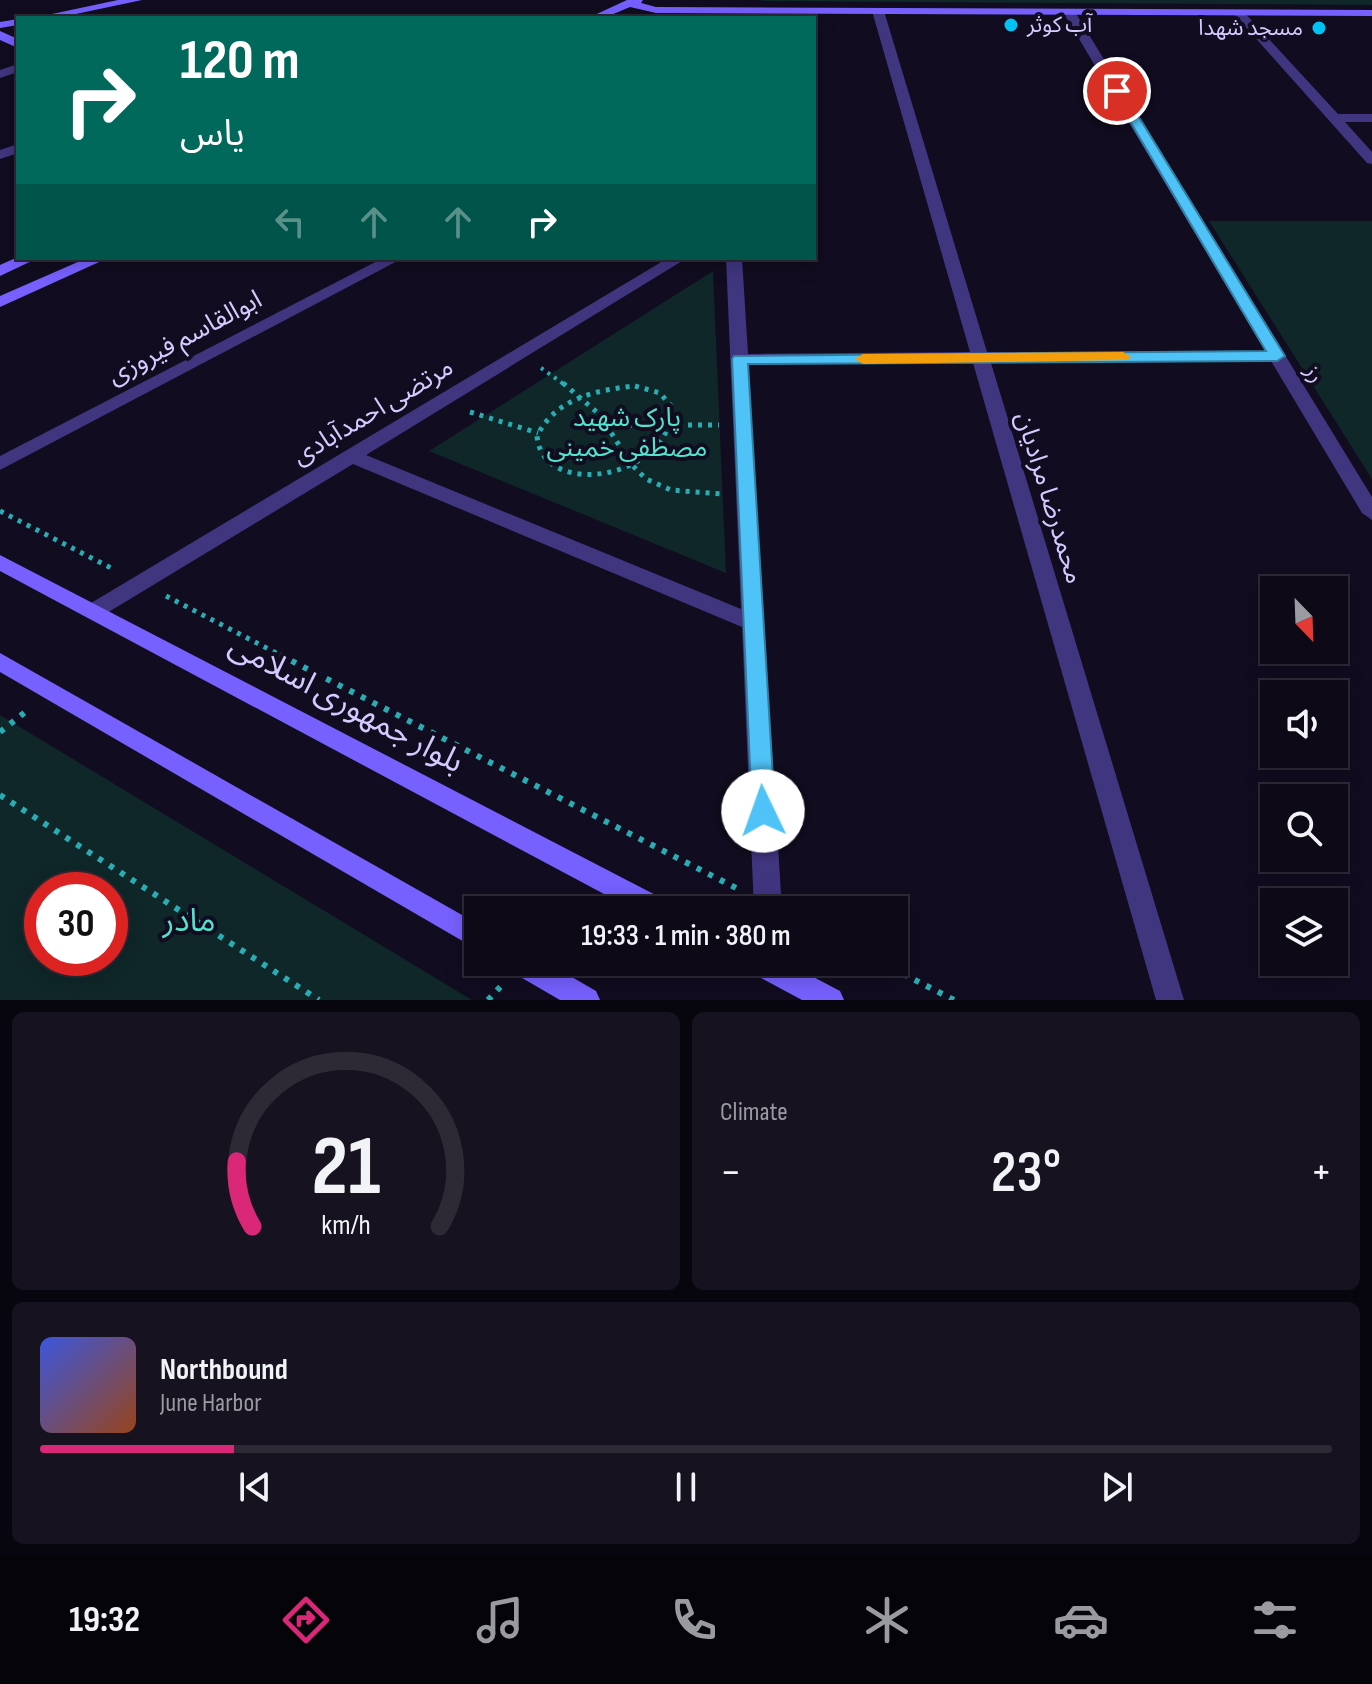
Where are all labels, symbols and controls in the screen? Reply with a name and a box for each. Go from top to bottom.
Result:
place label: آب کوثر [1026,12,1094,39]
place label: مسجد شهدا [1198,15,1303,42]
marker: آب کوثر [1002,16,1020,34]
marker: مسجد شهدا [1310,19,1328,37]
text: 120 m [180,28,300,95]
icon: right [48,48,152,152]
pin [1083,57,1151,125]
icon: arrive [1095,69,1139,113]
text: یاس [180,113,245,156]
icon: left [268,200,312,244]
icon: ahead [352,200,396,244]
icon: ahead [436,200,480,244]
icon: right [520,200,564,244]
street label: ابوالقاسم فیروزی [102,284,269,394]
street label: مرتضی احمدآبادی [287,352,459,472]
street label: رز [1298,359,1330,388]
park label: پارک شهید مصطفی خمینی [546,403,708,464]
street label: محمدرضا مرادیان [1008,408,1090,588]
north arrow [1260,576,1348,664]
map controls [1260,576,1348,976]
street label: بلوار جمهوری اسلامی [222,626,470,782]
button: sound [1260,680,1348,768]
position arrow [721,769,805,853]
button: search [1260,784,1348,872]
speed limit sign: 30 [24,872,128,976]
button: layers [1260,888,1348,976]
park label: مادر [161,902,216,941]
text: 19:33 · 1 min · 380 m [581,918,791,954]
text: Climate [720,1097,788,1128]
text: 21 [311,1118,381,1218]
text: 23° [991,1137,1061,1209]
text: − [720,1146,742,1199]
text: + [1310,1146,1332,1199]
text: km/h [321,1208,371,1243]
text: Northbound [160,1352,288,1388]
text: June Harbor [160,1388,262,1419]
icon: previous [233,1465,277,1509]
icon: pause [664,1465,708,1509]
icon: next [1095,1465,1139,1509]
icon: directions [278,1592,334,1648]
icon: music [472,1592,528,1648]
icon: phone [666,1592,722,1648]
icon: climate [859,1592,915,1648]
icon: car [1053,1592,1109,1648]
icon: filters [1247,1592,1303,1648]
text: 19:32 [69,1599,140,1642]

